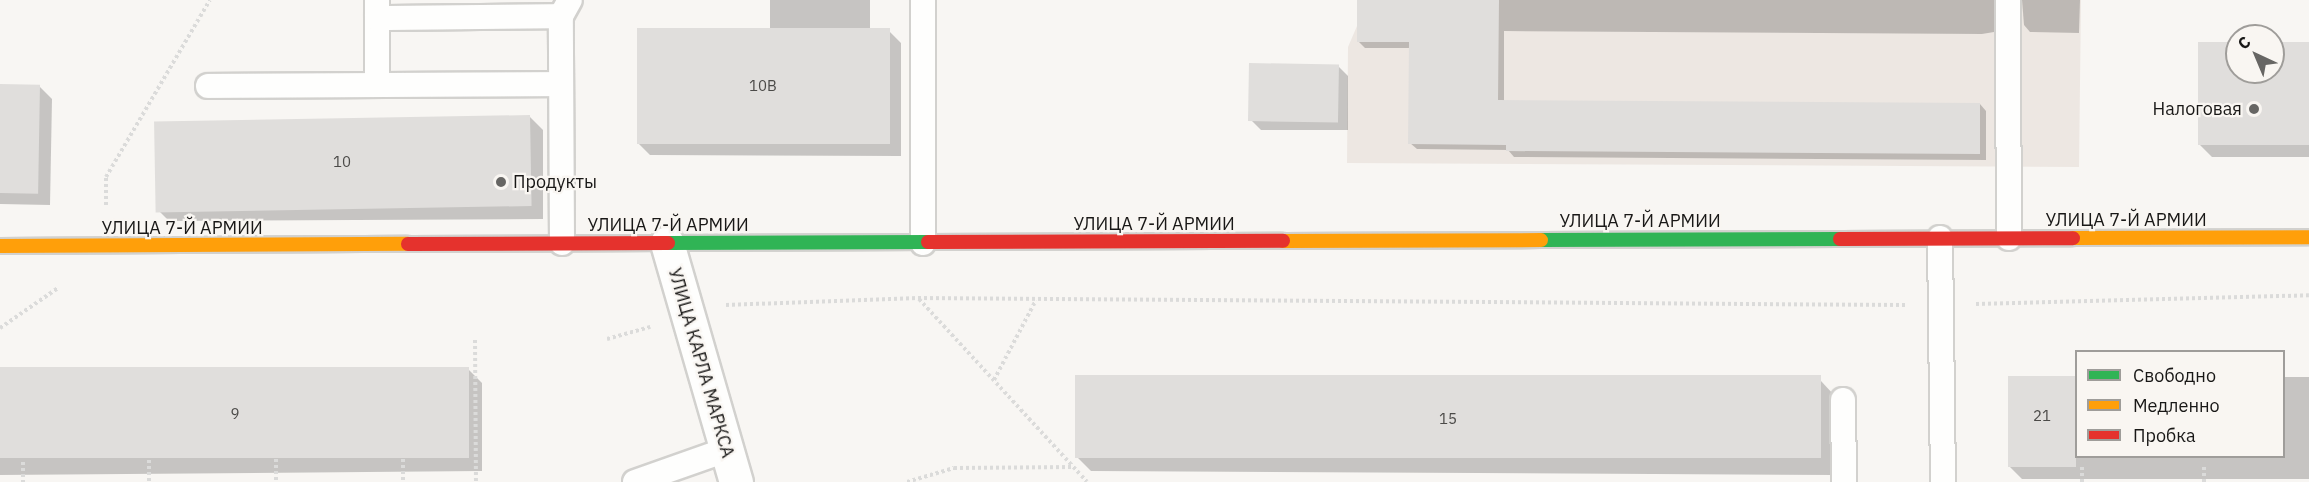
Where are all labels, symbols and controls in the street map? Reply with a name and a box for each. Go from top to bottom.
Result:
north arrow [2225,24,2285,84]
text: С [2233,32,2255,53]
house number: 10В [749,77,777,95]
place label: Налоговая [2152,98,2242,120]
marker: Налоговая [2247,102,2261,116]
house number: 10 [333,153,351,171]
place label: Продукты [513,171,597,193]
marker: Продукты [494,175,508,189]
street label: УЛИЦА 7-Й АРМИИ [2045,209,2207,231]
street label: УЛИЦА 7-Й АРМИИ [1559,210,1721,232]
street label: УЛИЦА 7-Й АРМИИ [1073,213,1235,235]
street label: УЛИЦА 7-Й АРМИИ [587,214,749,236]
street label: УЛИЦА 7-Й АРМИИ [101,217,263,239]
street label: УЛИЦА КАРЛА МАРКСА [664,266,738,460]
legend [2075,350,2285,458]
text: Свободно [2133,364,2216,387]
text: Медленно [2133,394,2220,417]
house number: 9 [231,405,239,423]
house number: 21 [2033,407,2051,425]
house number: 15 [1439,410,1457,428]
text: Пробка [2133,424,2196,447]

